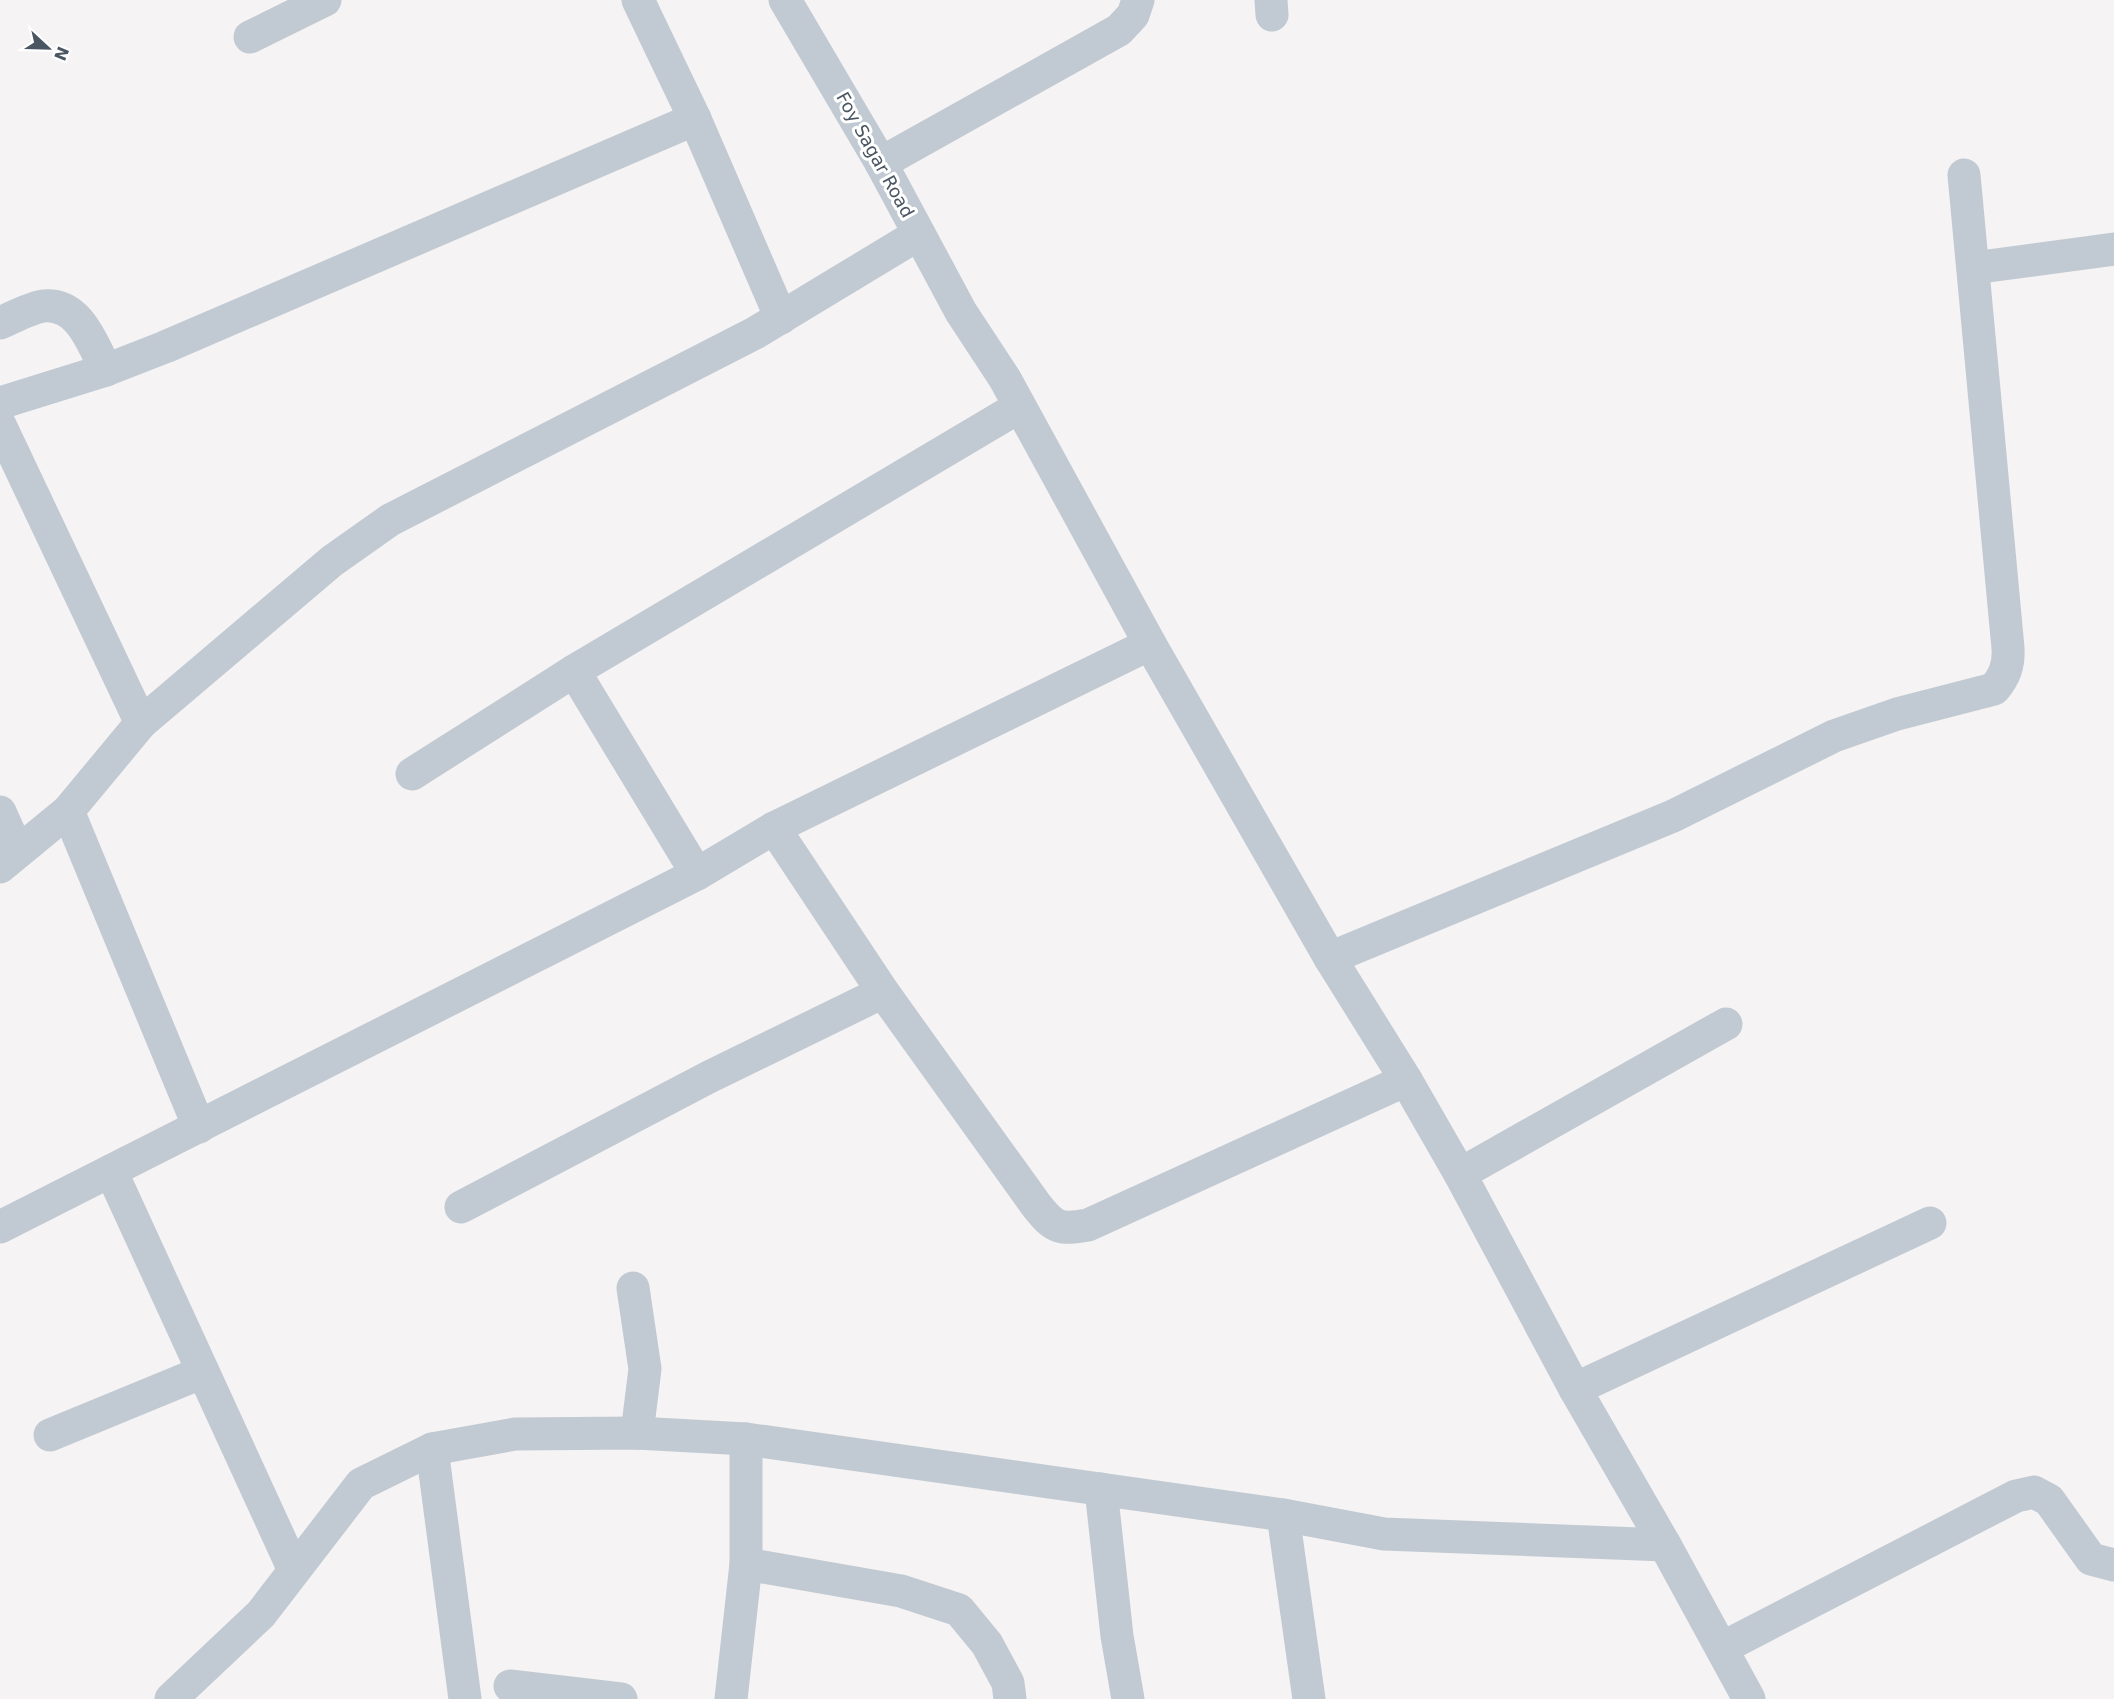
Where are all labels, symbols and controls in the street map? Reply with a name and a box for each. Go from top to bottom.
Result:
north arrow [18,18,78,78]
text: N [50,44,73,63]
street label: Foy Sagar Road [832,88,919,221]

